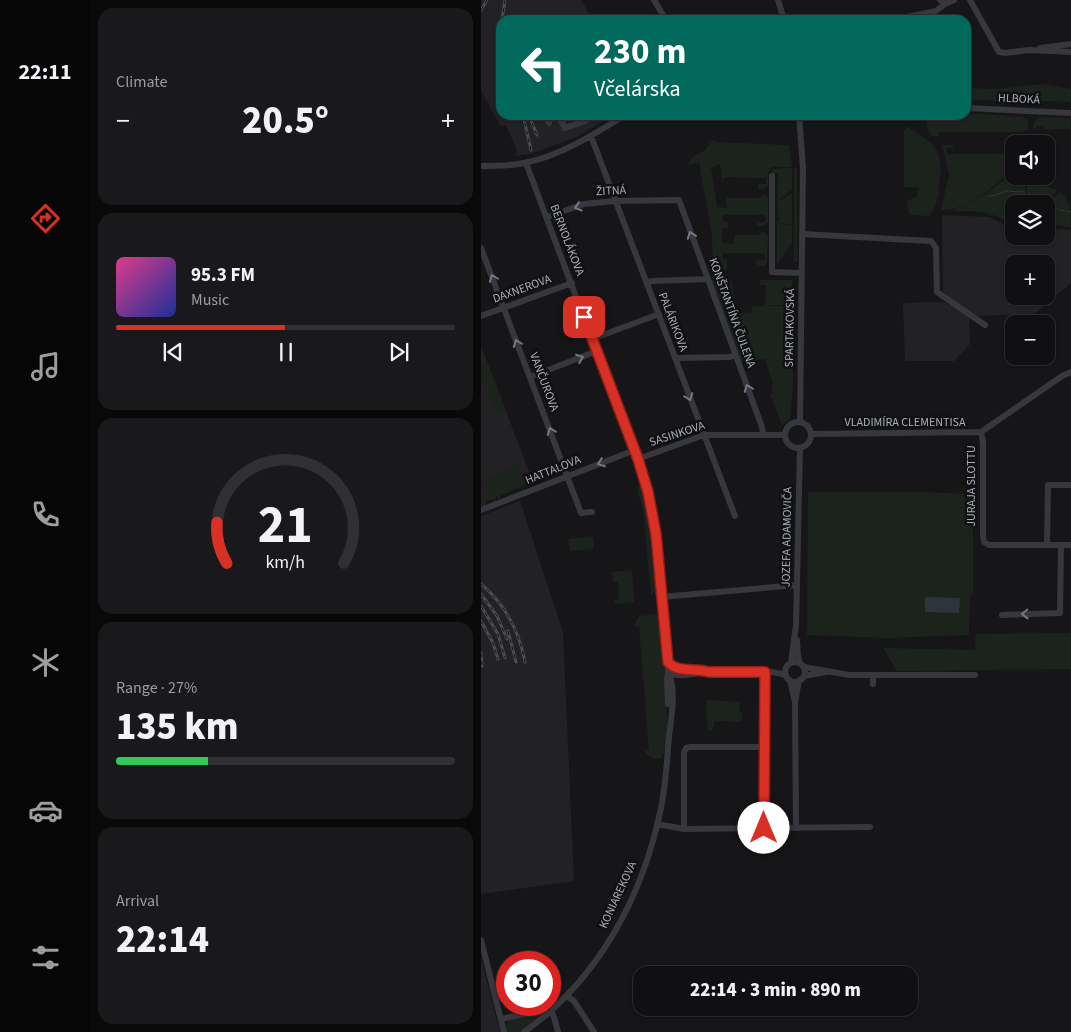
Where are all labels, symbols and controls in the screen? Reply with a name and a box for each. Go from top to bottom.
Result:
text: 230 m [594,27,686,77]
icon: left [511,35,576,100]
text: 22:11 [18,56,72,88]
text: Climate [116,71,167,93]
text: Včelárska [594,73,681,105]
street label: HLBOKÁ [998,89,1041,109]
text: 20.5° [242,94,329,148]
text: − [116,101,130,141]
text: + [441,101,455,141]
map controls [1005,135,1055,365]
button: sound [1005,135,1055,185]
street label: ŽITNÁ [595,182,627,200]
button: layers [1005,195,1055,245]
icon: directions [28,201,63,236]
one-way arrow [574,201,583,211]
street label: BERNOLÁKOVA [546,202,589,279]
one-way arrow [687,231,697,240]
button: + [1005,255,1055,305]
street label: KONŠTANTÍNA ČULENA [704,256,760,371]
text: 95.3 FM [191,262,255,289]
street label: DAXNEROVA [490,270,554,307]
one-way arrow [489,274,499,283]
street label: SPARTAKOVSKÁ [781,288,799,367]
text: Music [191,289,229,311]
street label: PALÁRIKOVA [654,290,692,355]
pin [563,296,605,338]
icon: arrive [570,303,598,331]
button: − [1005,315,1055,365]
icon: previous [159,338,187,366]
icon: pause [272,338,300,366]
icon: next [385,338,413,366]
one-way arrow [513,339,523,348]
icon: music [28,349,63,384]
street label: VANČUROVA [525,350,563,414]
one-way arrow [575,354,584,364]
one-way arrow [744,384,754,392]
one-way arrow [684,392,694,400]
street label: VLADIMÍRA CLEMENTISA [844,414,966,431]
street label: SASINKOVA [647,417,707,451]
one-way arrow [546,427,557,436]
street label: JURAJA SLOTTU [963,445,980,527]
street label: HATTALOVA [523,451,584,489]
one-way arrow [597,457,606,467]
street label: JOZEFA ADAMOVIČA [778,486,796,587]
text: 21 [258,489,313,563]
icon: phone [28,497,63,532]
text: km/h [266,550,305,575]
one-way arrow [1020,609,1028,619]
icon: climate [28,645,63,680]
text: Range · 27% [116,677,197,699]
text: 135 km [116,700,238,754]
icon: car [28,793,63,828]
position arrow [737,801,789,853]
street label: KONIAREKOVA [595,858,641,931]
text: Arrival [116,890,159,912]
text: 22:14 [116,913,209,967]
icon: filters [28,940,63,975]
speed limit sign: 30 [496,951,561,1016]
text: 22:14 · 3 min · 890 m [690,977,861,1004]

